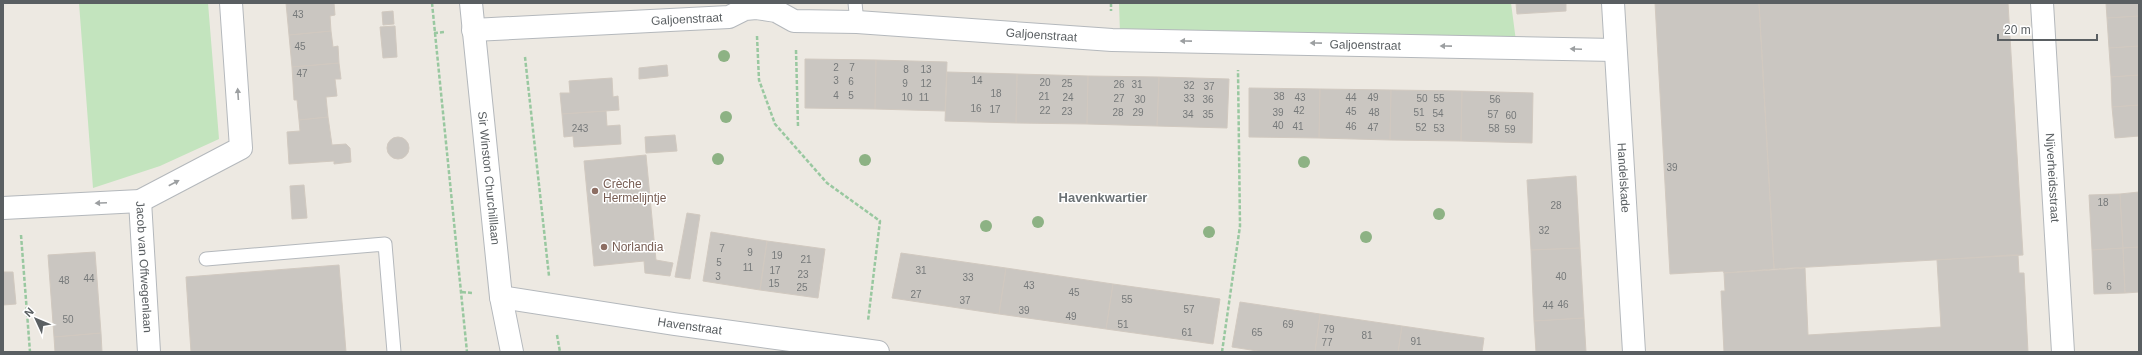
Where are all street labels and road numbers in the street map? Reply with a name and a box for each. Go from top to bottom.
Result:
street label: Galjoenstraat [651,10,723,28]
street label: Galjoenstraat [1005,26,1078,45]
street label: Galjoenstraat [1329,37,1402,53]
street label: Sir Winston Churchilllaan [475,111,503,246]
street label: Nijverheidsstraat [2043,133,2062,223]
street label: Handelskade [1614,142,1633,213]
street label: Jacob van Offwegenlaan [133,201,155,333]
street label: Havenstraat [657,315,723,338]

